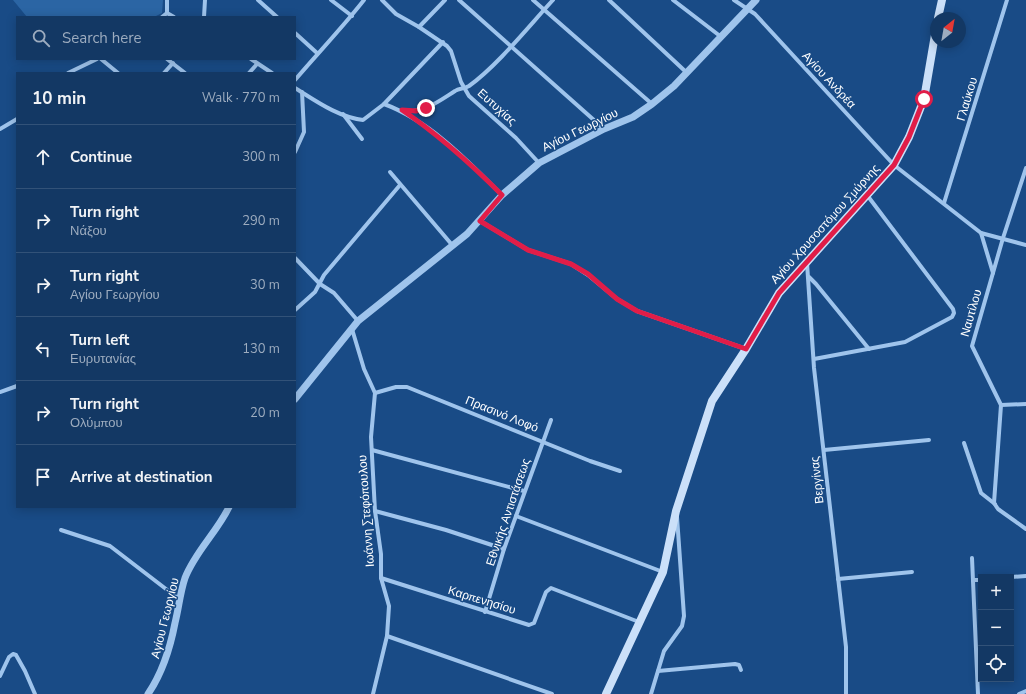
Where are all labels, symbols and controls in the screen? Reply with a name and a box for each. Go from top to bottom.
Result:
north arrow [930,12,966,48]
search box [16,16,296,60]
icon: search [30,27,52,49]
text: Search here [62,28,142,48]
street label: Αγίου Ανδρέα [798,48,860,112]
street label: Γλαύκου [953,75,981,123]
street label: Ευτυχίας [474,85,520,129]
text: 10 min [32,87,86,110]
text: Walk · 770 m [202,89,280,107]
route start [915,90,933,108]
route end [417,99,435,117]
street label: Αγίου Γεωργίου [539,105,621,155]
icon: ahead [32,146,54,168]
text: Continue [70,147,132,167]
text: 300 m [242,148,280,166]
street label: Αγίου Χρυσοστόμου Σμύρνης [767,161,883,287]
text: Turn right [70,202,139,222]
icon: right [32,210,54,232]
text: 290 m [242,212,280,230]
text: Νάξου [70,222,107,240]
text: Turn right [70,266,139,286]
icon: right [32,274,54,296]
text: 30 m [250,276,280,294]
text: Αγίου Γεωργίου [70,286,160,304]
street label: Ναυτίλου [957,287,985,339]
text: Turn left [70,330,129,350]
icon: left [32,338,54,360]
text: 130 m [242,340,280,358]
text: Ευρυτανίας [70,350,136,368]
street label: Πρασινό Λοφό [463,392,541,436]
text: Turn right [70,394,139,414]
icon: right [32,402,54,424]
text: 20 m [250,404,280,422]
text: Ολύμπου [70,414,123,432]
street label: Ιωάννη Στεφόπουλου [354,454,378,568]
street label: Βεργίνας [807,455,827,504]
street label: Εθνικής Αντιστάσεως [482,456,534,568]
icon: arrive [32,466,54,488]
text: Arrive at destination [70,467,213,487]
map controls [978,574,1014,682]
button: + [978,574,1014,610]
street label: Αγίου Γεωργίου [147,576,183,660]
street label: Καρπενησίου [446,582,518,618]
button: − [978,610,1014,646]
button: locate [978,646,1014,682]

